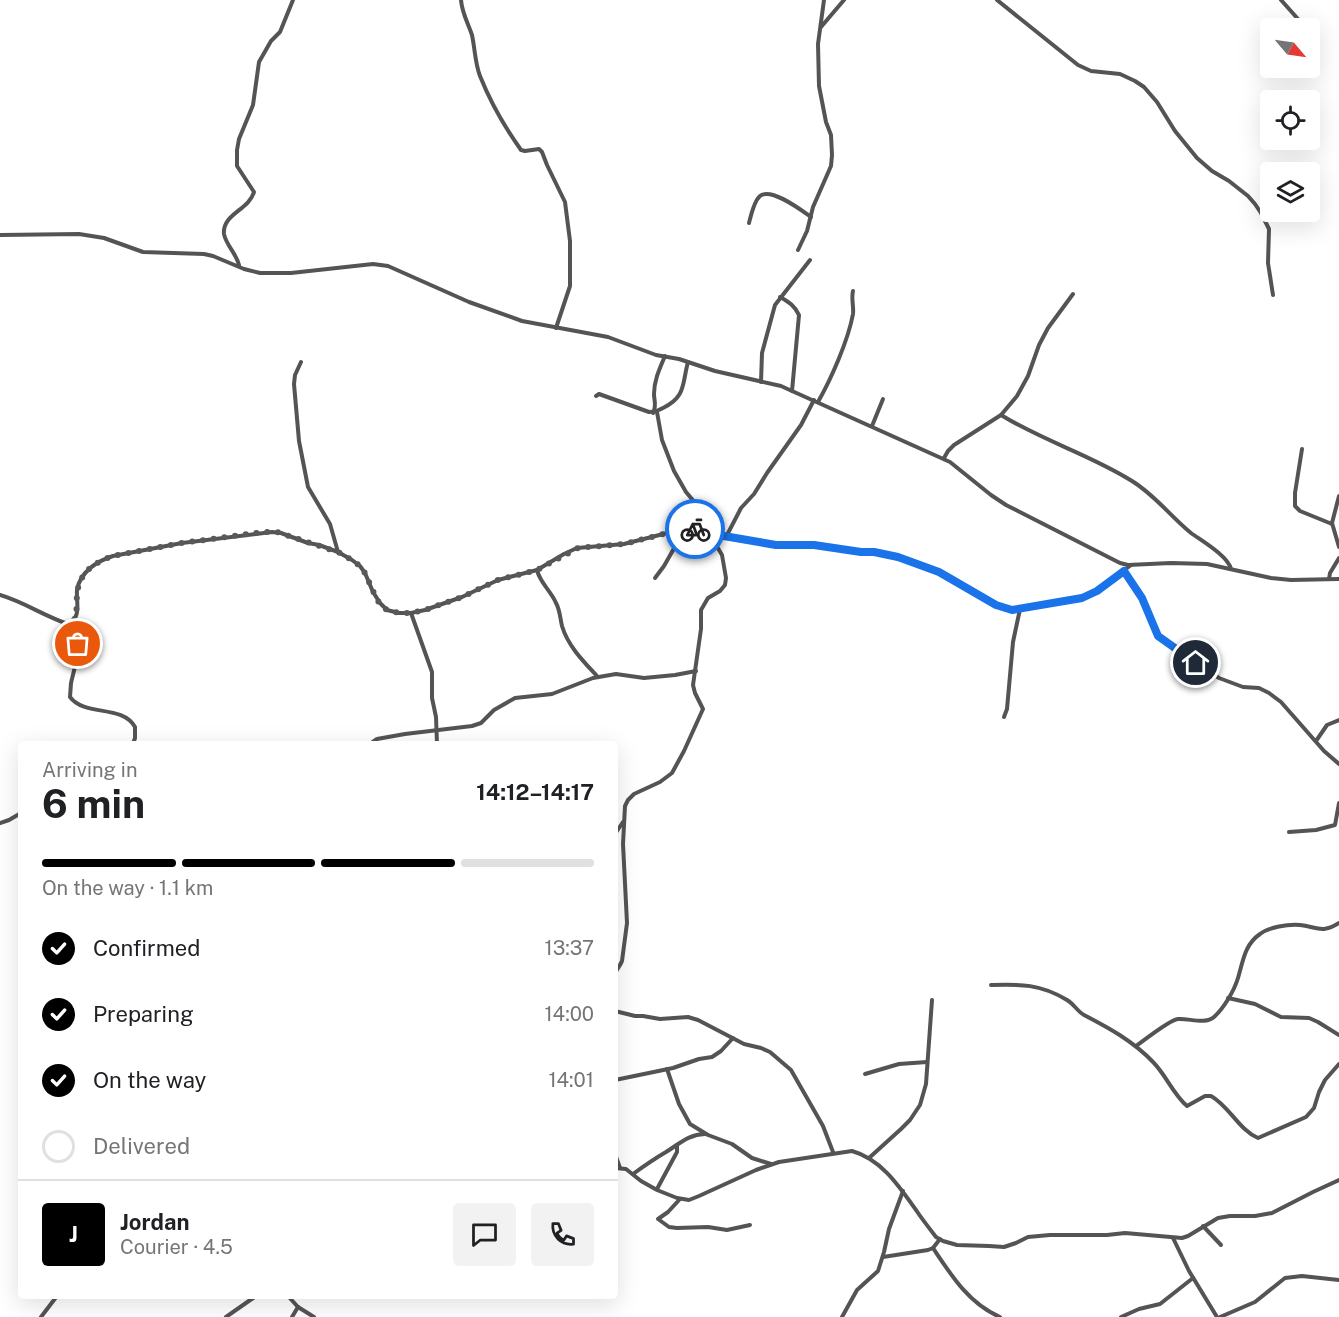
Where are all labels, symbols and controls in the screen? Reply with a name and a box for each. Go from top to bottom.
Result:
north arrow [1260,18,1320,78]
map controls [1260,18,1320,222]
button: locate [1260,90,1320,150]
button: layers [1260,162,1320,222]
courier [665,499,725,559]
icon: bike [679,513,712,546]
pin [52,618,103,669]
icon: bag [61,627,94,660]
pin [1170,637,1221,688]
icon: home [1179,646,1212,679]
text: Arriving in [42,758,137,782]
text: 14:12–14:17 [476,779,594,805]
text: 6 min [42,781,145,827]
text: On the way · 1.1 km [42,876,213,900]
icon: check [42,932,75,965]
text: Confirmed [93,935,200,961]
text: 13:37 [545,936,594,960]
icon: check [42,998,75,1031]
text: Preparing [93,1001,194,1027]
text: 14:00 [544,1002,594,1026]
icon: check [42,1064,75,1097]
text: On the way [93,1067,206,1093]
text: 14:01 [548,1068,594,1092]
text: Delivered [93,1133,190,1159]
button: chat [453,1203,516,1266]
button: phone [531,1203,594,1266]
text: Jordan [120,1209,189,1235]
text: J [69,1221,78,1247]
text: Courier · 4.5 [120,1235,233,1259]

